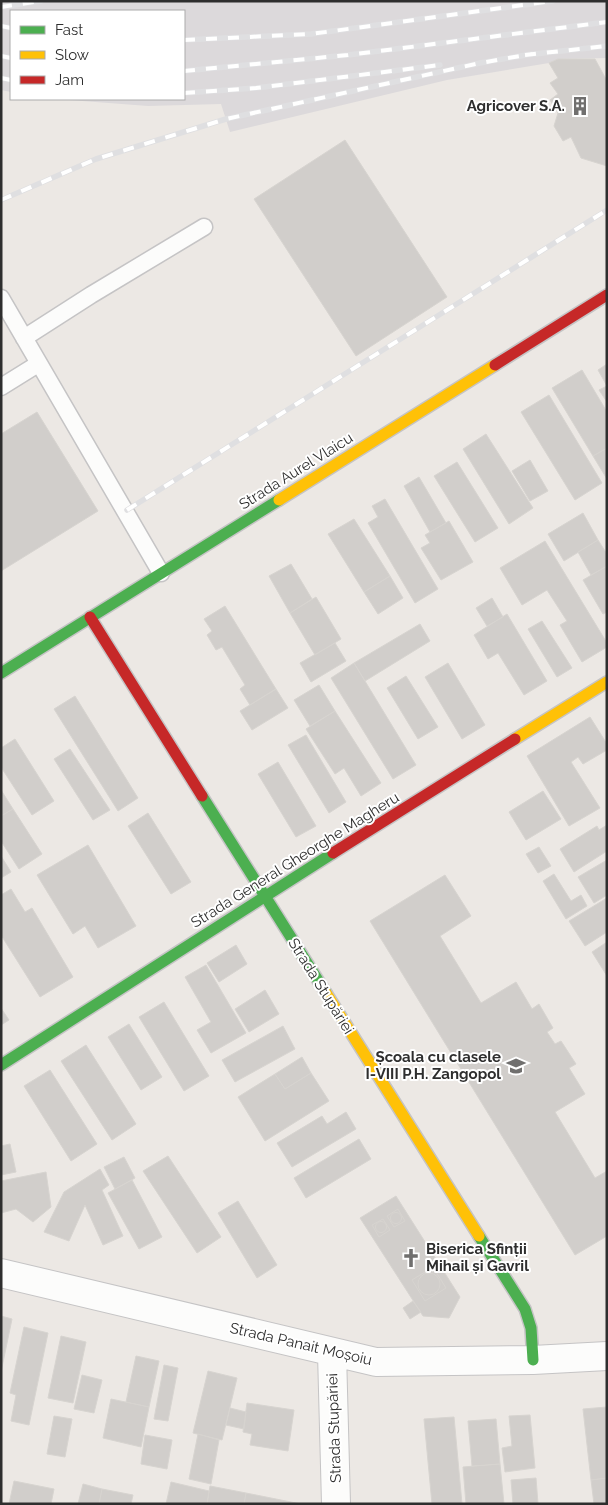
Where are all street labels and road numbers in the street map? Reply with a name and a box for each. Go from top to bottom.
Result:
street label: Strada Aurel Vlaicu [236,429,356,513]
street label: Strada General Gheorghe Magheru [188,788,402,932]
street label: Strada Stupăriei [284,935,358,1037]
street label: Strada Panait Moșoiu [228,1319,374,1369]
street label: Strada Stupăriei [323,1373,345,1483]

